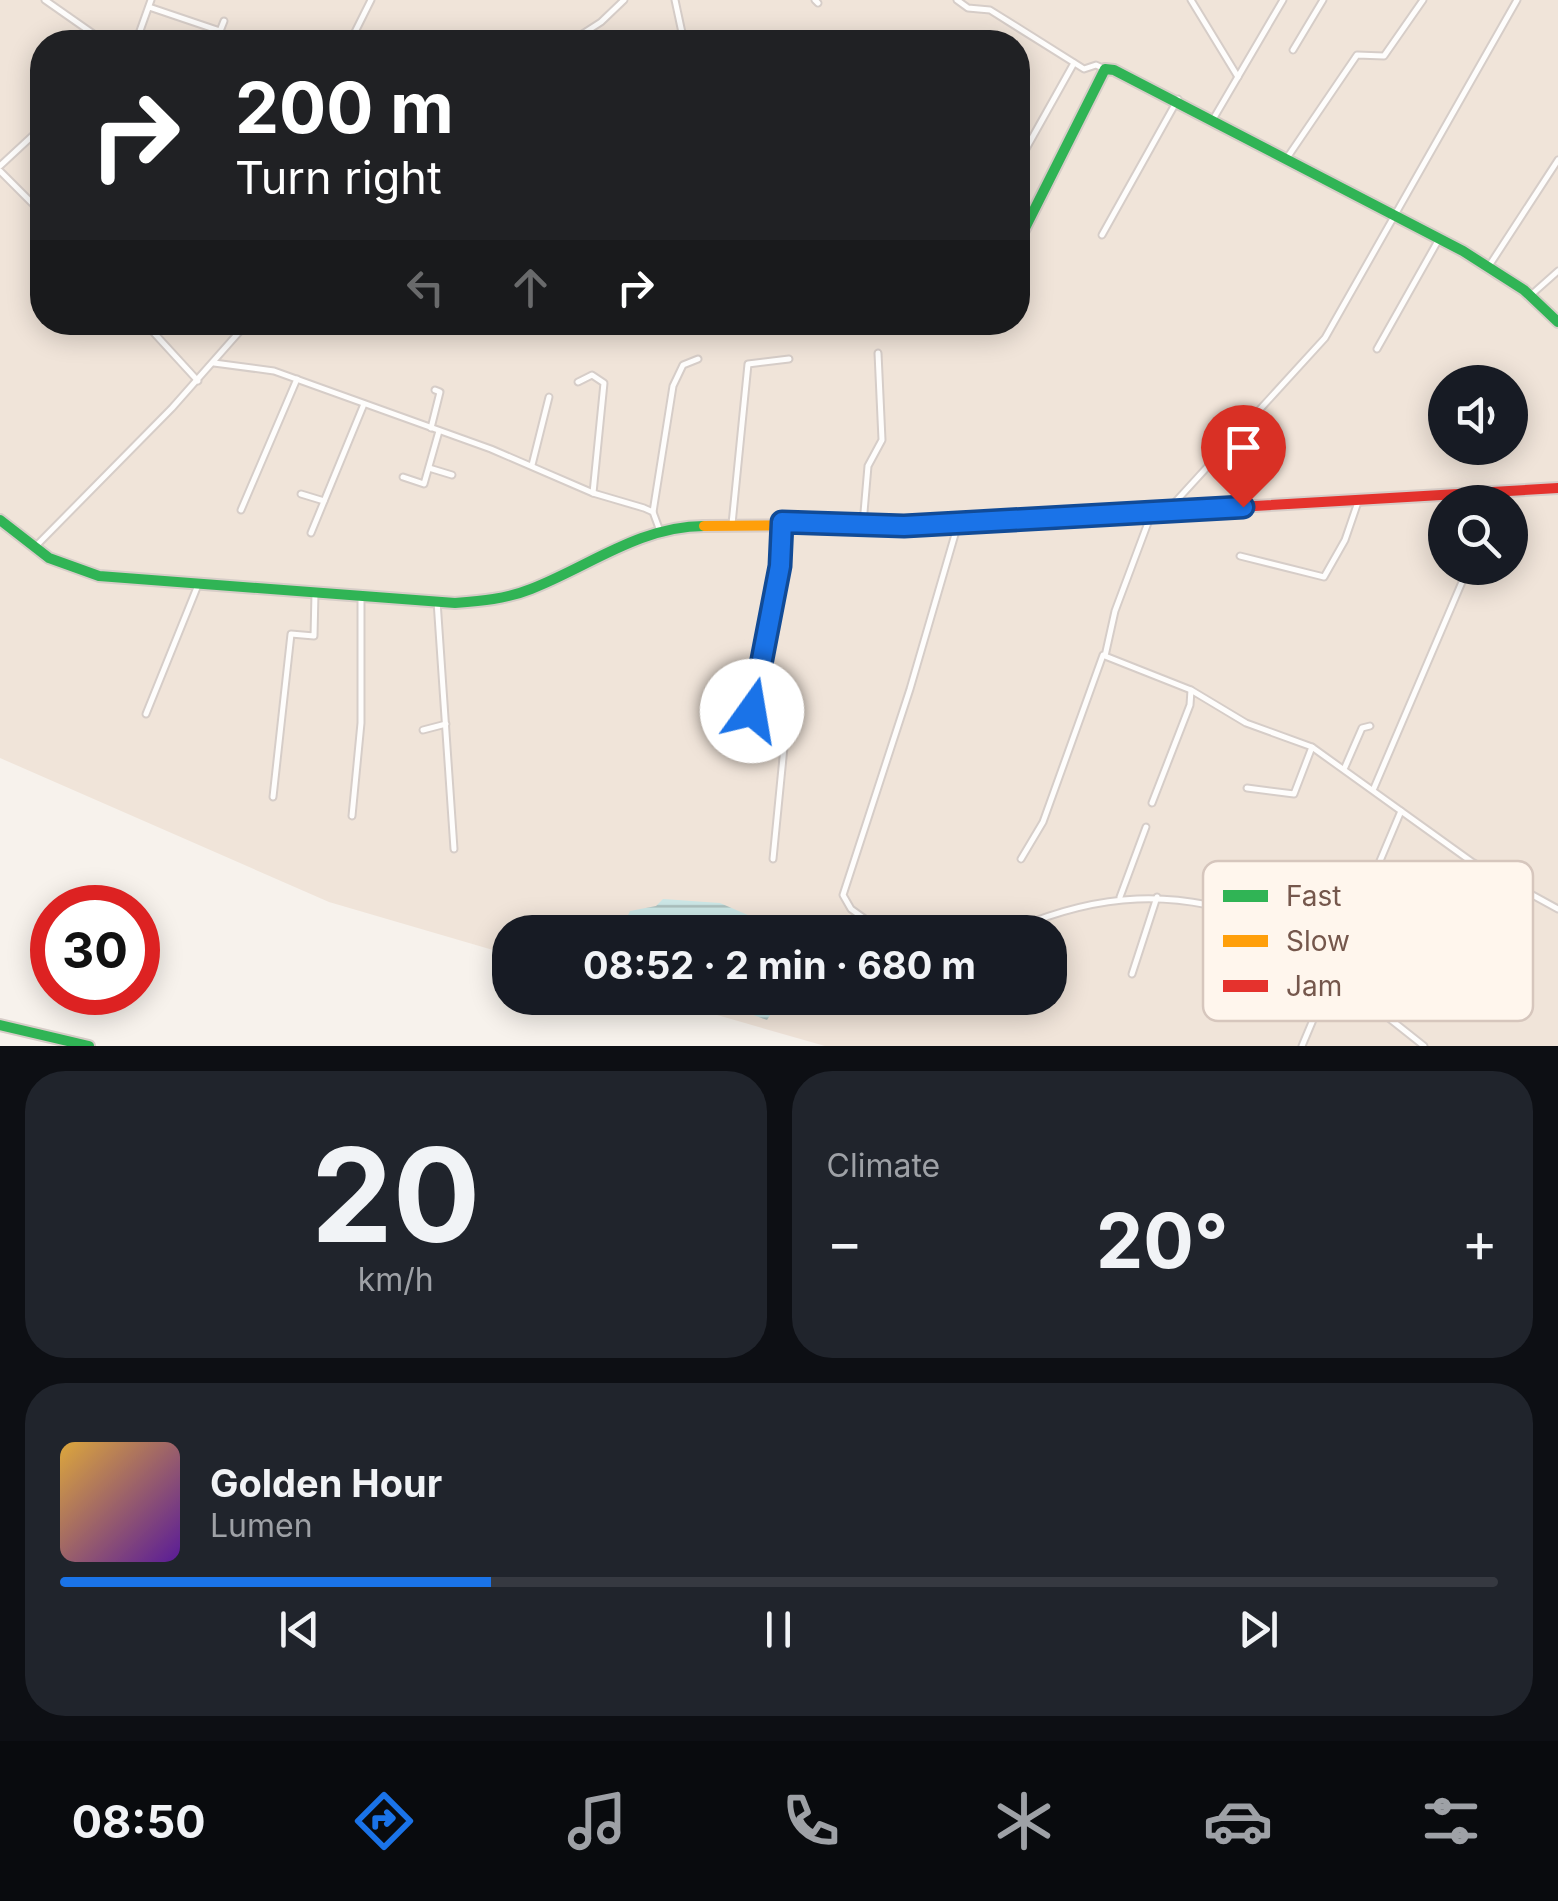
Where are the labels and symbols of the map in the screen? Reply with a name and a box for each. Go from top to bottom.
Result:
pin [1201,405,1286,508]
position arrow [700,659,804,763]
legend [1203,861,1533,1021]
text: Fast [1286,879,1342,913]
speed limit sign: 30 [30,885,160,1015]
text: Slow [1286,924,1350,958]
text: Jam [1286,969,1342,1003]

